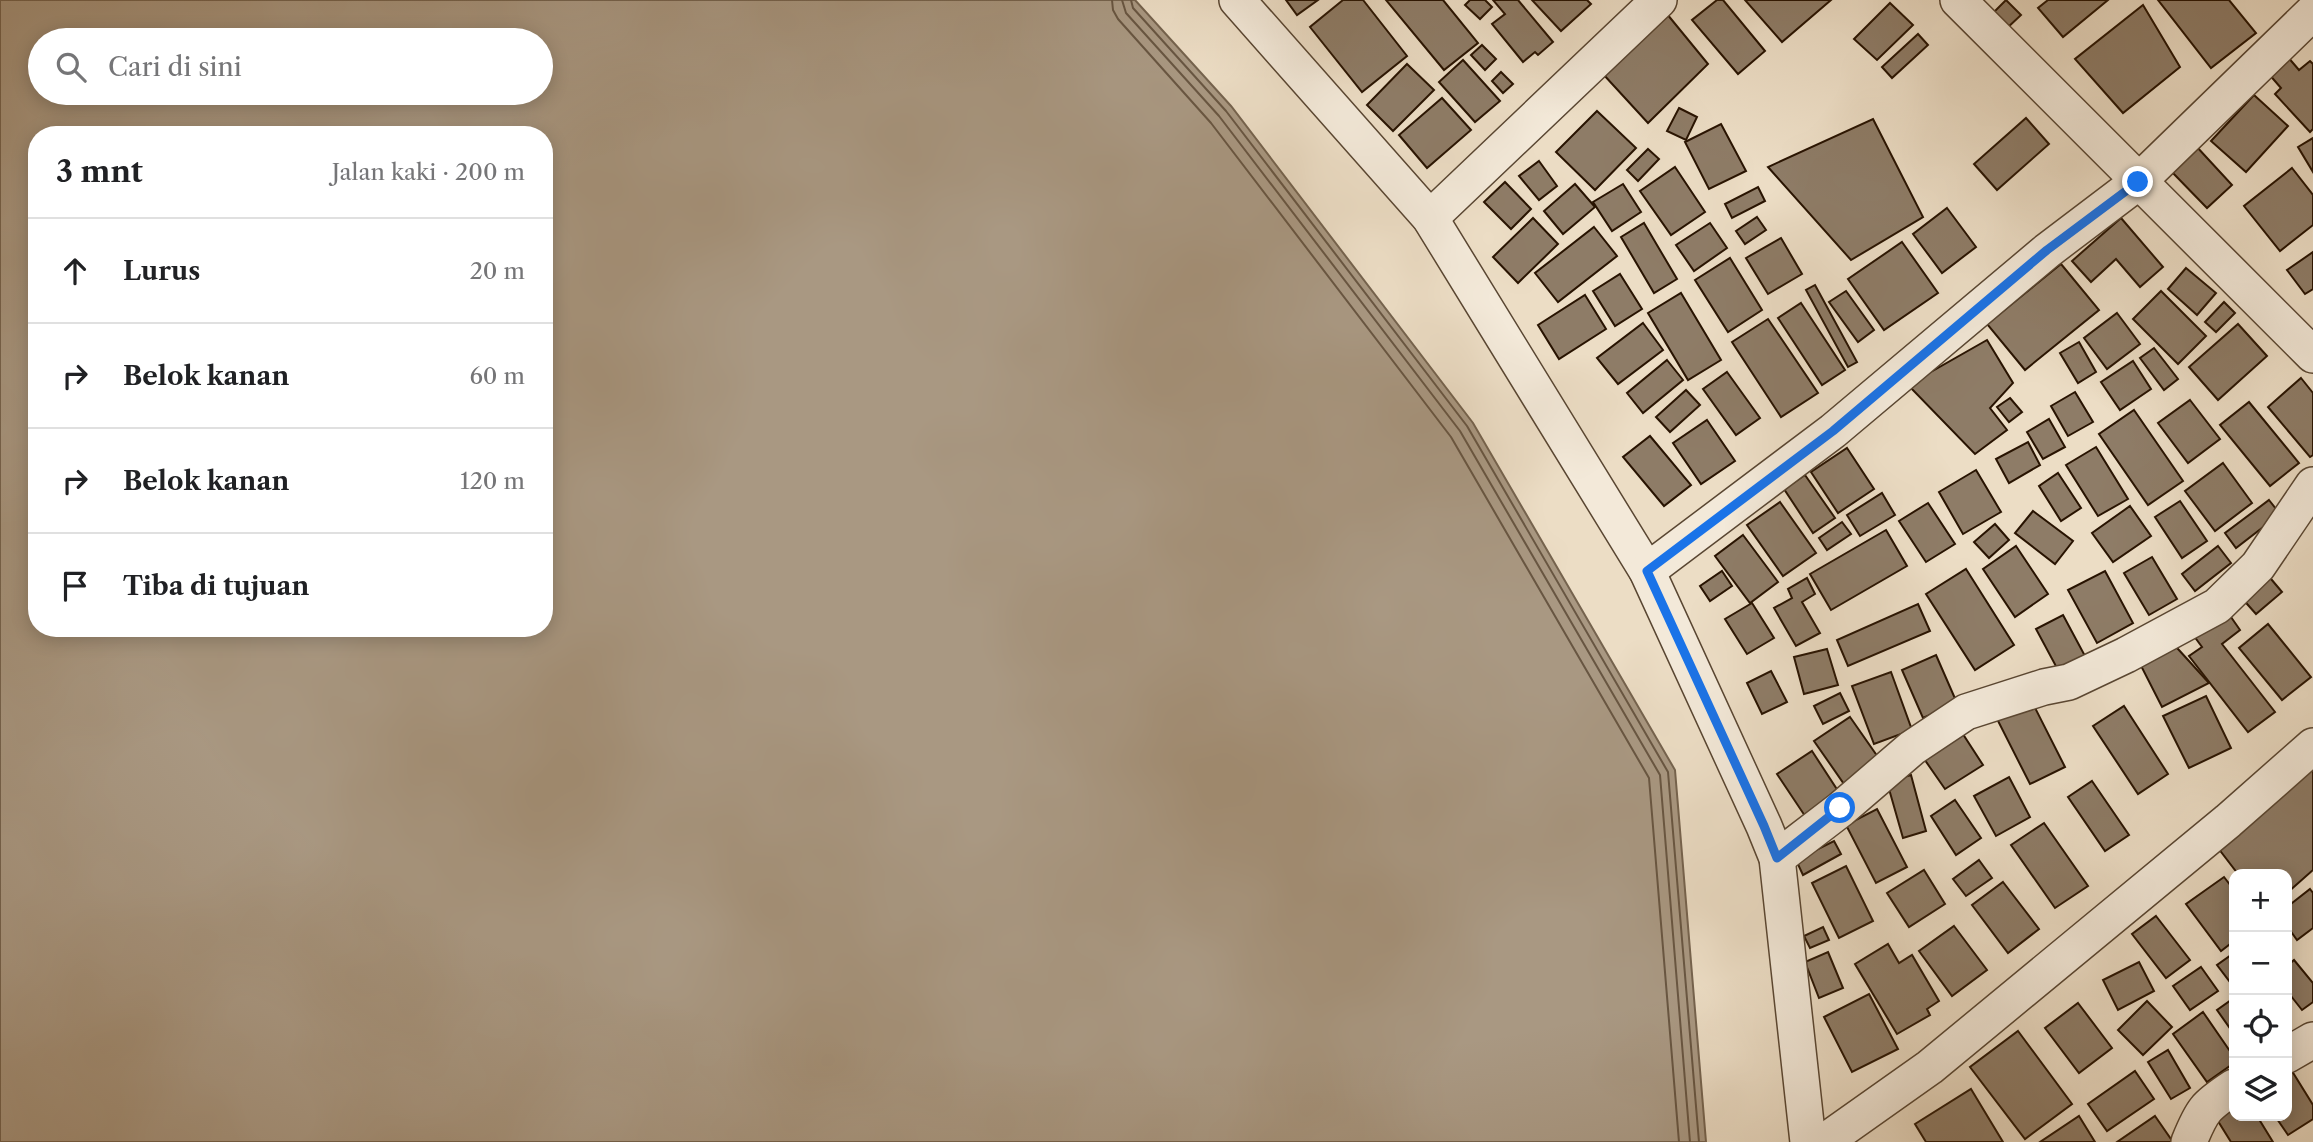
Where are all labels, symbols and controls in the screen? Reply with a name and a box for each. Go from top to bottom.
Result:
search box [28,28,553,105]
icon: search [52,48,90,86]
text: Cari di sini [108,51,242,83]
text: 3 mnt [56,153,143,190]
text: Jalan kaki · 200 m [332,158,525,186]
route end [2122,166,2153,197]
icon: ahead [56,252,94,290]
text: Lurus [123,255,200,287]
text: 20 m [470,257,525,285]
icon: right [56,357,94,395]
text: Belok kanan [123,360,289,392]
text: 60 m [469,362,525,390]
icon: right [56,462,94,500]
text: Belok kanan [123,465,289,497]
text: 120 m [460,467,525,495]
icon: arrive [56,567,94,605]
text: Tiba di tujuan [123,570,309,602]
route start [1824,792,1855,823]
map controls [2229,869,2292,1121]
button: + [2229,869,2292,932]
button: − [2229,932,2292,995]
button: locate [2229,995,2292,1058]
button: layers [2229,1058,2292,1121]

